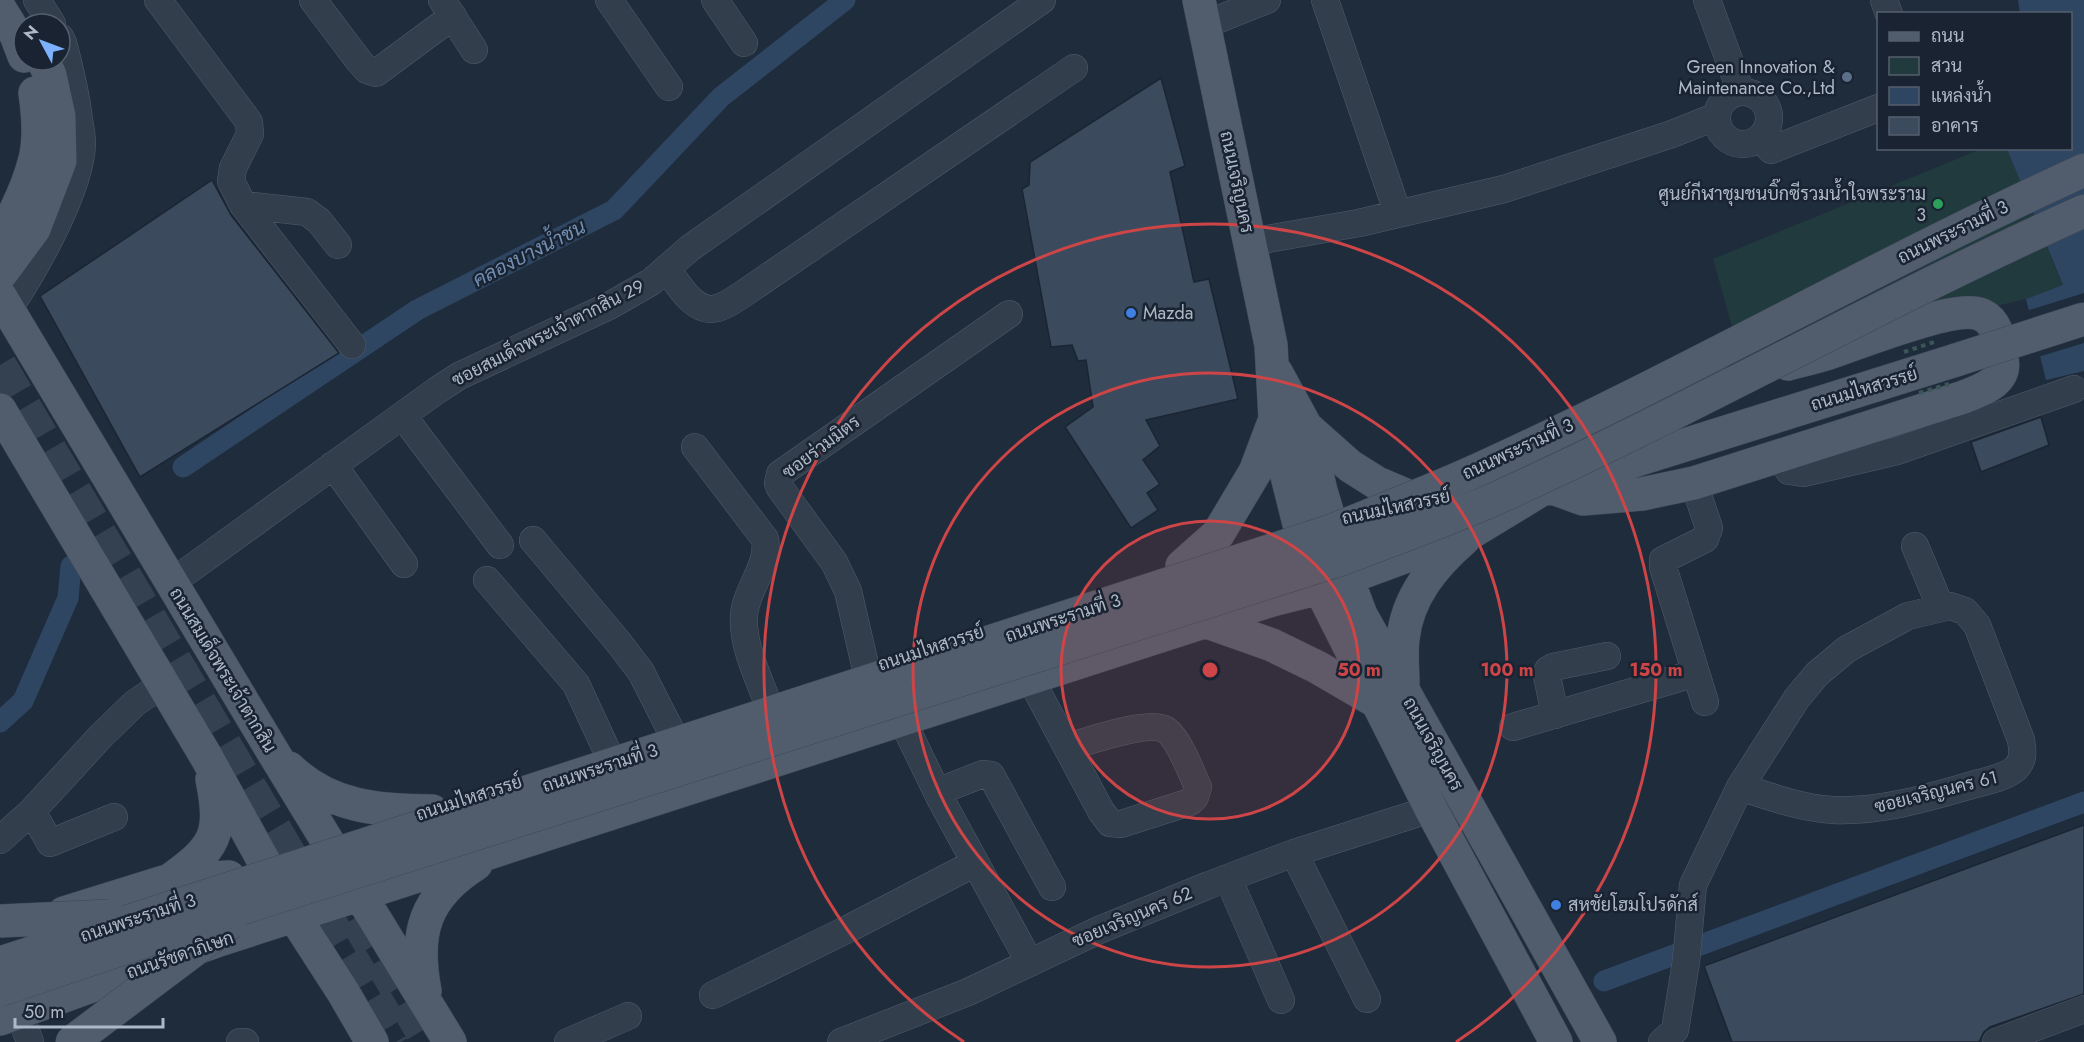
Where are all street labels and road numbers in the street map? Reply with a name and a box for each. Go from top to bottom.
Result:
street label: ถนนเจริญนคร [1214,129,1261,236]
street label: ถนนพระรามที่ 3 [1892,191,2013,270]
street label: ซอยสมเด็จพระเจ้าตากสิน 29 [447,272,649,393]
street label: ถนนมไหสวรรย์ [1807,360,1921,418]
street label: ซอยร่วมมิตร [777,409,866,485]
street label: ถนนพระรามที่ 3 [1457,409,1578,486]
street label: ถนนมไหสวรรย์ [1339,483,1453,531]
street label: ถนนสมเด็จพระเจ้าตากสิน [163,582,284,758]
street label: ถนนพระรามที่ 3 [1001,584,1124,649]
street label: ถนนมไหสวรรย์ [875,619,987,677]
street label: ถนนเจริญนคร [1396,692,1470,796]
street label: ถนนพระรามที่ 3 [538,734,661,799]
street label: ซอยเจริญนคร 61 [1872,764,2000,820]
street label: ถนนมไหสวรรย์ [413,769,525,827]
street label: ซอยเจริญนคร 62 [1068,880,1196,954]
street label: ถนนพระรามที่ 3 [76,884,199,949]
street label: ถนนรัชดาภิเษก [123,925,237,985]

